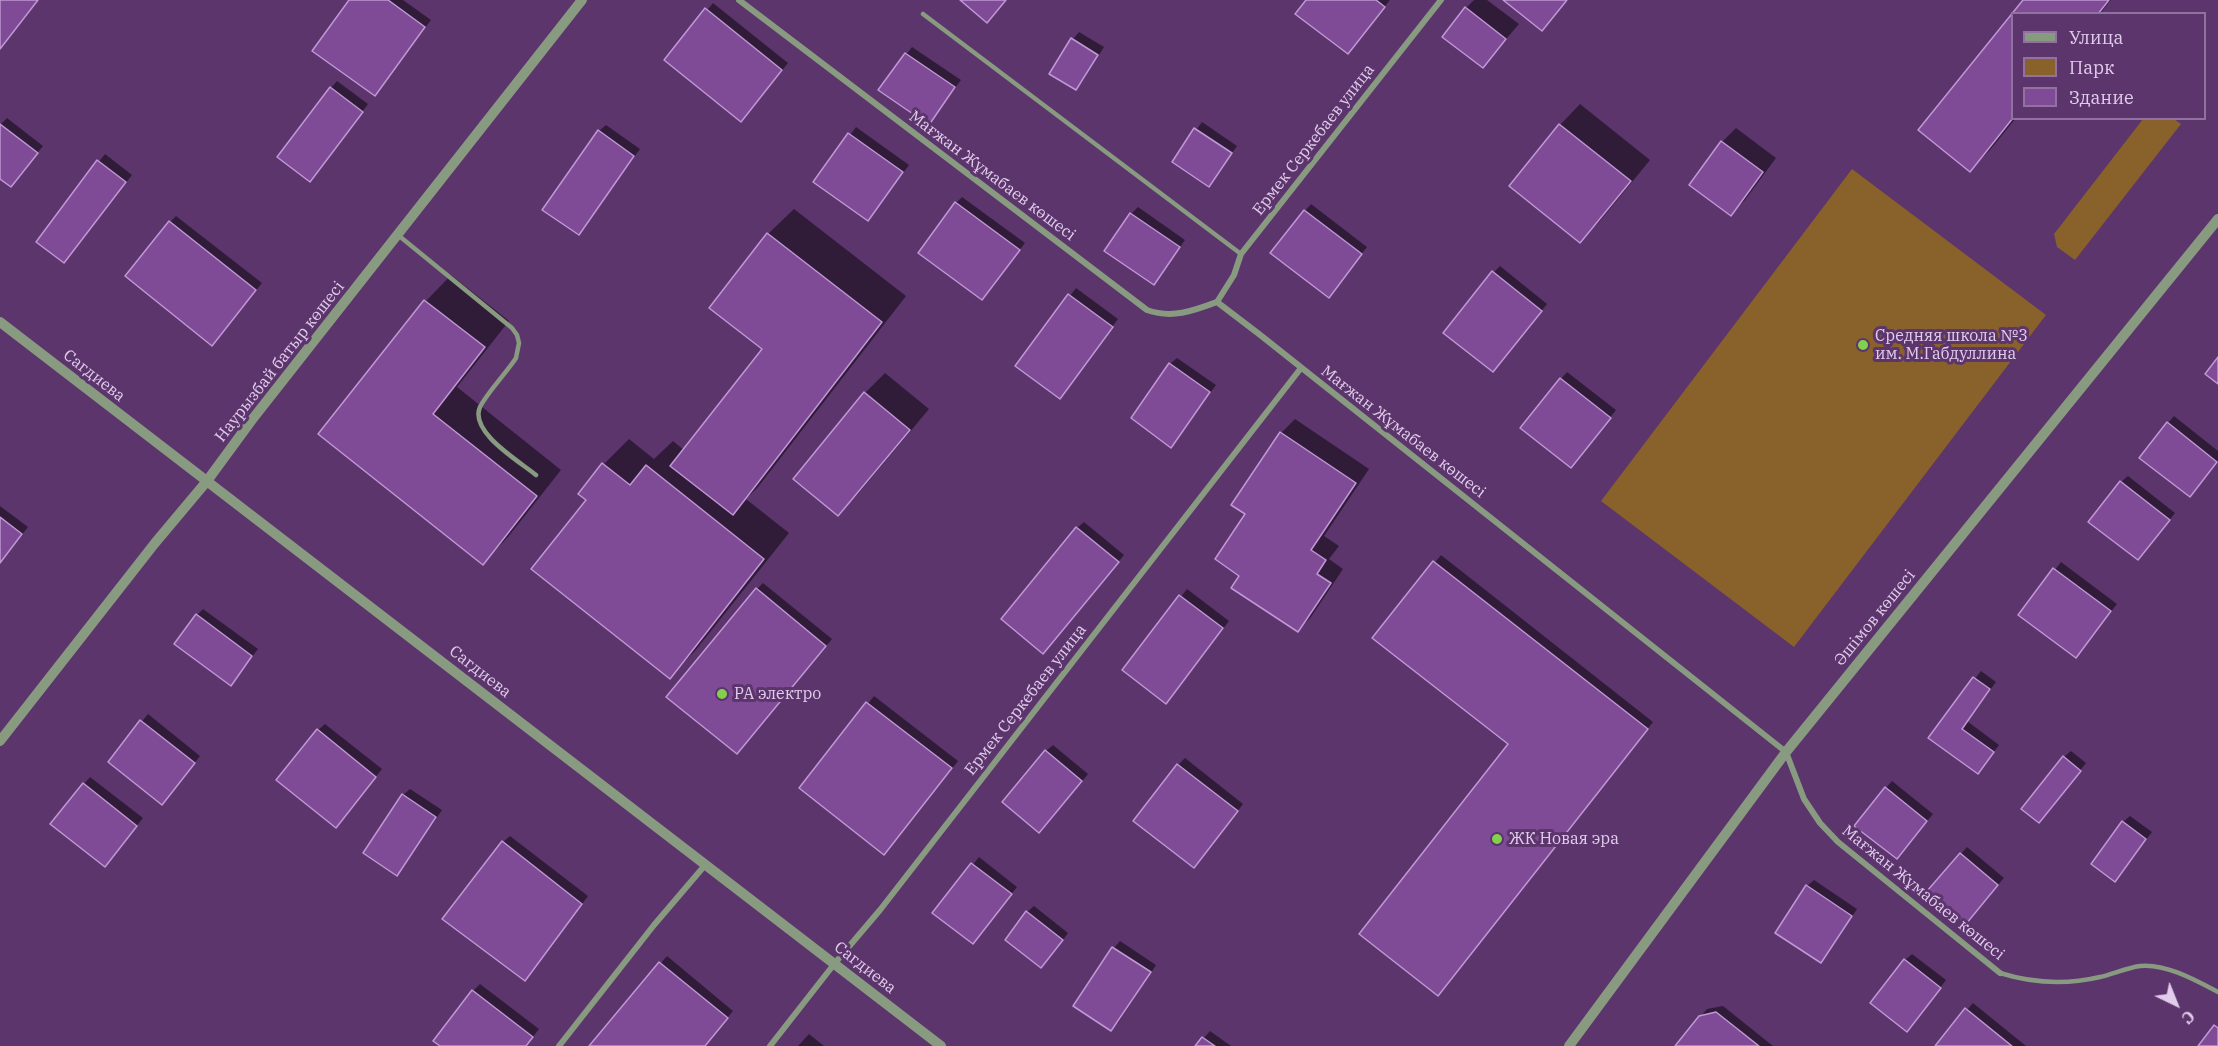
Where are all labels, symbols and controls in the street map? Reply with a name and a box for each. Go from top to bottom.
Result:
legend [2011,12,2206,120]
text: Улица [2069,26,2123,49]
text: Парк [2069,56,2115,79]
street label: Ермек Серкебаев улица [1249,61,1379,219]
text: Здание [2069,86,2134,109]
street label: Мағжан Жұмабаев көшесі [905,107,1079,245]
street label: Наурызбай батыр көшесі [211,278,349,446]
place label: Средняя школа №3 им. М.Габдуллина [1875,326,2028,364]
marker: Средняя школа №3 им. М.Габдуллина [1856,338,1870,352]
street label: Сагдиева [59,346,129,406]
street label: Мағжан Жұмабаев көшесі [1317,362,1489,502]
street label: Әшімов көшесі [1830,566,1920,670]
street label: Ермек Серкебаев улица [961,621,1091,779]
street label: Сагдиева [445,642,515,702]
place label: РА электро [734,684,821,704]
marker: РА электро [715,687,729,701]
street label: Мағжан Жұмабаев көшесі [1838,821,2008,965]
place label: ЖК Новая эра [1509,829,1619,849]
marker: ЖК Новая эра [1490,832,1504,846]
street label: Сагдиева [830,938,900,998]
north arrow [2146,974,2206,1034]
text: С [2178,1006,2199,1028]

